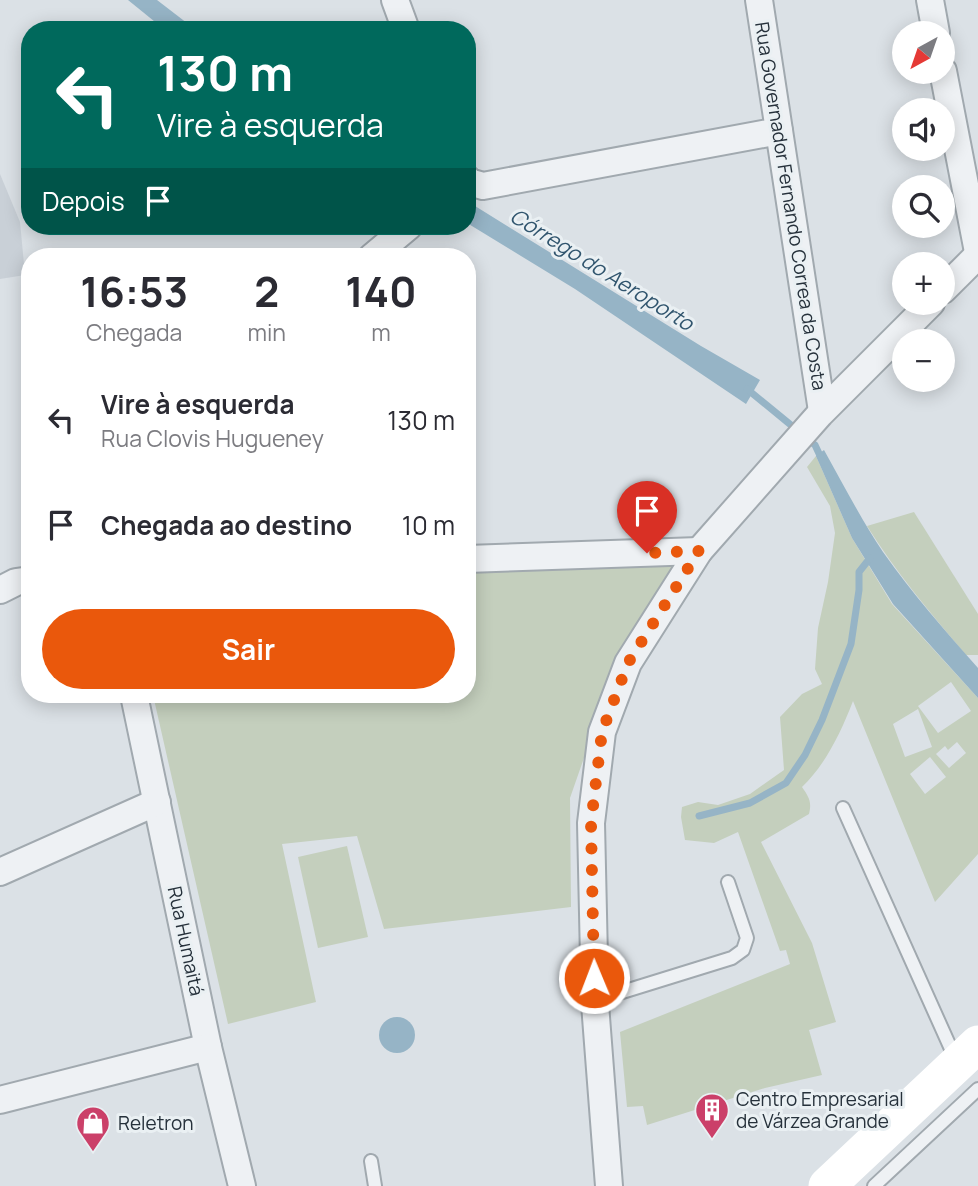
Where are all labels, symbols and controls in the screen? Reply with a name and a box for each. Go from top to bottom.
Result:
street label: Rua Governador Fernando Correa da Costa [749,20,833,392]
north arrow [892,21,956,84]
map controls [892,21,955,392]
text: 130 m [157,39,293,106]
icon: left [42,49,133,140]
button: sound [892,98,955,161]
text: Vire à esquerda [157,103,384,147]
button: search [892,175,955,238]
icon: arrive [139,182,177,220]
text: Depois [42,183,125,219]
water label: Córrego do Aeroporto [505,201,700,338]
button: + [892,252,955,315]
text: 16:53 [80,262,188,320]
text: 2 [254,262,279,320]
text: 140 [345,262,417,320]
text: Chegada [86,316,182,348]
text: min [247,316,286,348]
text: m [371,316,391,348]
button: − [892,329,955,392]
text: Vire à esquerda [101,386,294,422]
icon: left [42,401,80,439]
text: 130 m [387,402,455,438]
text: Rua Clovis Hugueney [101,422,324,454]
pin [617,481,677,553]
icon: arrive [628,492,666,530]
icon: arrive [42,506,80,544]
text: Chegada ao destino [101,507,352,543]
text: 10 m [402,507,455,543]
button: Sair [42,609,455,689]
street label: Rua Humaitá [162,884,210,998]
position arrow [557,941,631,1015]
place label: Centro Empresarial de Várzea Grande [736,1086,904,1134]
building icon: Centro Empresarial de Várzea Grande [693,1091,731,1140]
shop icon: Reletron [74,1104,112,1153]
place label: Reletron [118,1110,193,1136]

